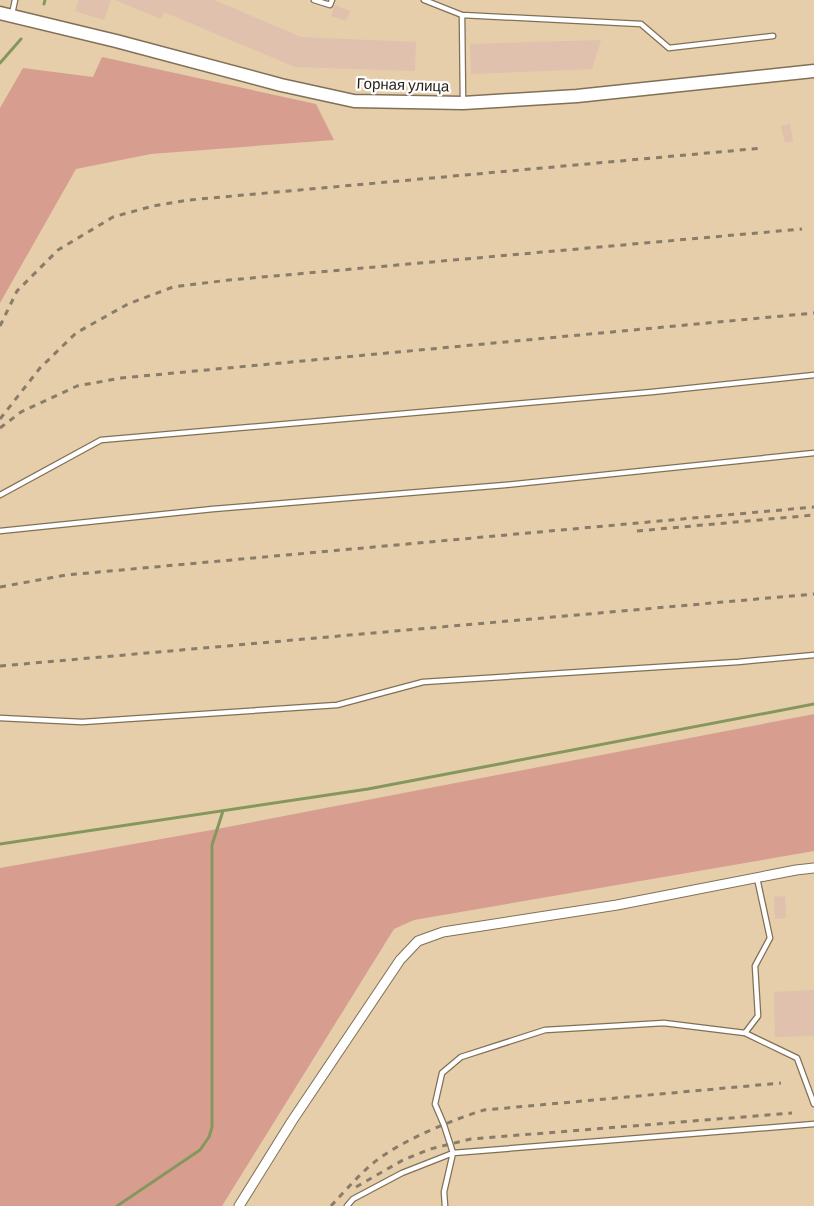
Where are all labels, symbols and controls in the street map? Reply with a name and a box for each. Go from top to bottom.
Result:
street label: Горная улица [356,73,450,95]

